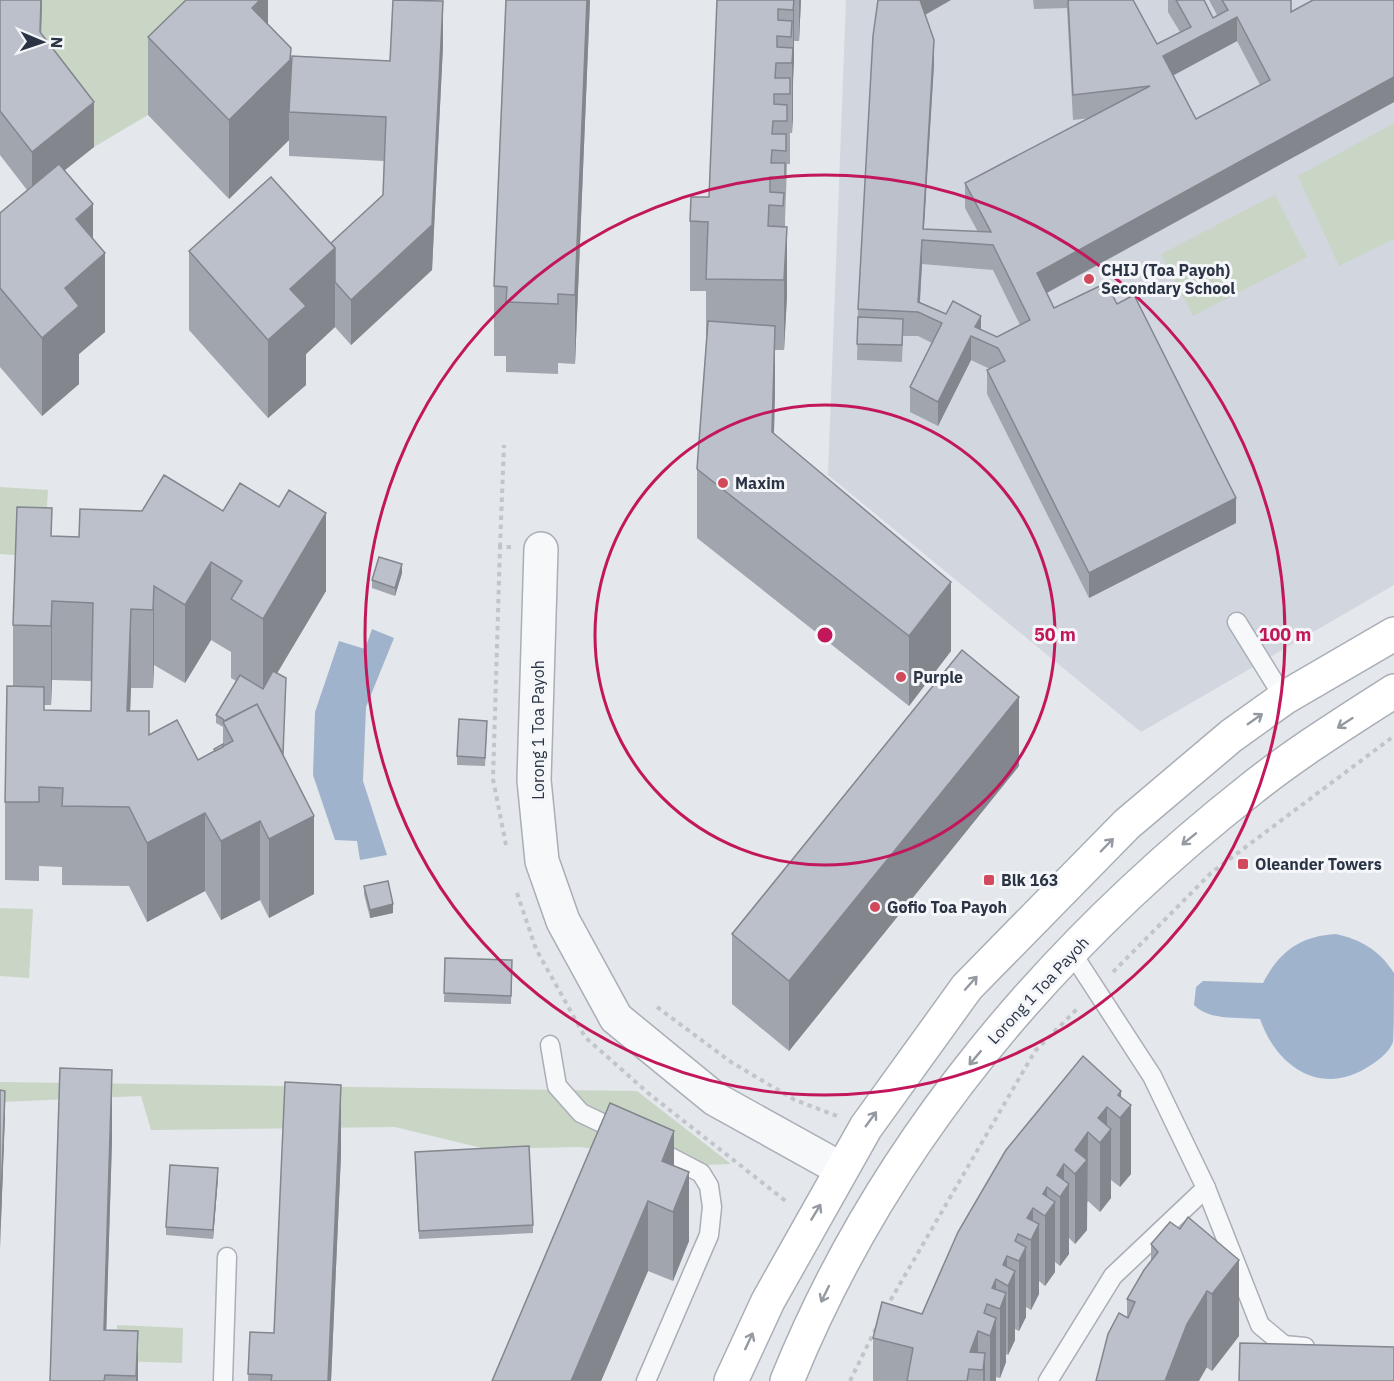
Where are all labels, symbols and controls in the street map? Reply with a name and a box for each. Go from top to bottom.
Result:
north arrow [12,12,72,72]
text: N [47,36,67,49]
place label: CHIJ (Toa Payoh) Secondary School [1101,260,1235,298]
marker: CHIJ (Toa Payoh) Secondary School [1082,272,1096,286]
place label: Maxim [735,473,785,493]
marker: Maxim [716,476,730,490]
text: 50 m [1034,623,1076,646]
text: 100 m [1259,623,1311,646]
centre of rings [815,625,835,645]
street label: Lorong 1 Toa Payoh [528,660,548,800]
place label: Purple [913,667,963,687]
marker: Purple [894,670,908,684]
one-way arrow [1247,713,1263,725]
one-way arrow [1337,717,1354,729]
one-way arrow [1181,833,1197,846]
one-way arrow [1100,838,1114,853]
place label: Oleander Towers [1255,854,1382,874]
marker: Oleander Towers [1236,857,1250,871]
place label: Blk 163 [1001,870,1058,890]
marker: Blk 163 [982,873,996,887]
place label: Gofio Toa Payoh [887,897,1007,917]
marker: Gofio Toa Payoh [868,900,882,914]
street label: Lorong 1 Toa Payoh [983,932,1093,1048]
one-way arrow [964,976,978,991]
one-way arrow [969,1050,982,1066]
one-way arrow [865,1112,878,1128]
one-way arrow [810,1204,822,1221]
one-way arrow [819,1284,831,1302]
one-way arrow [744,1332,756,1350]

